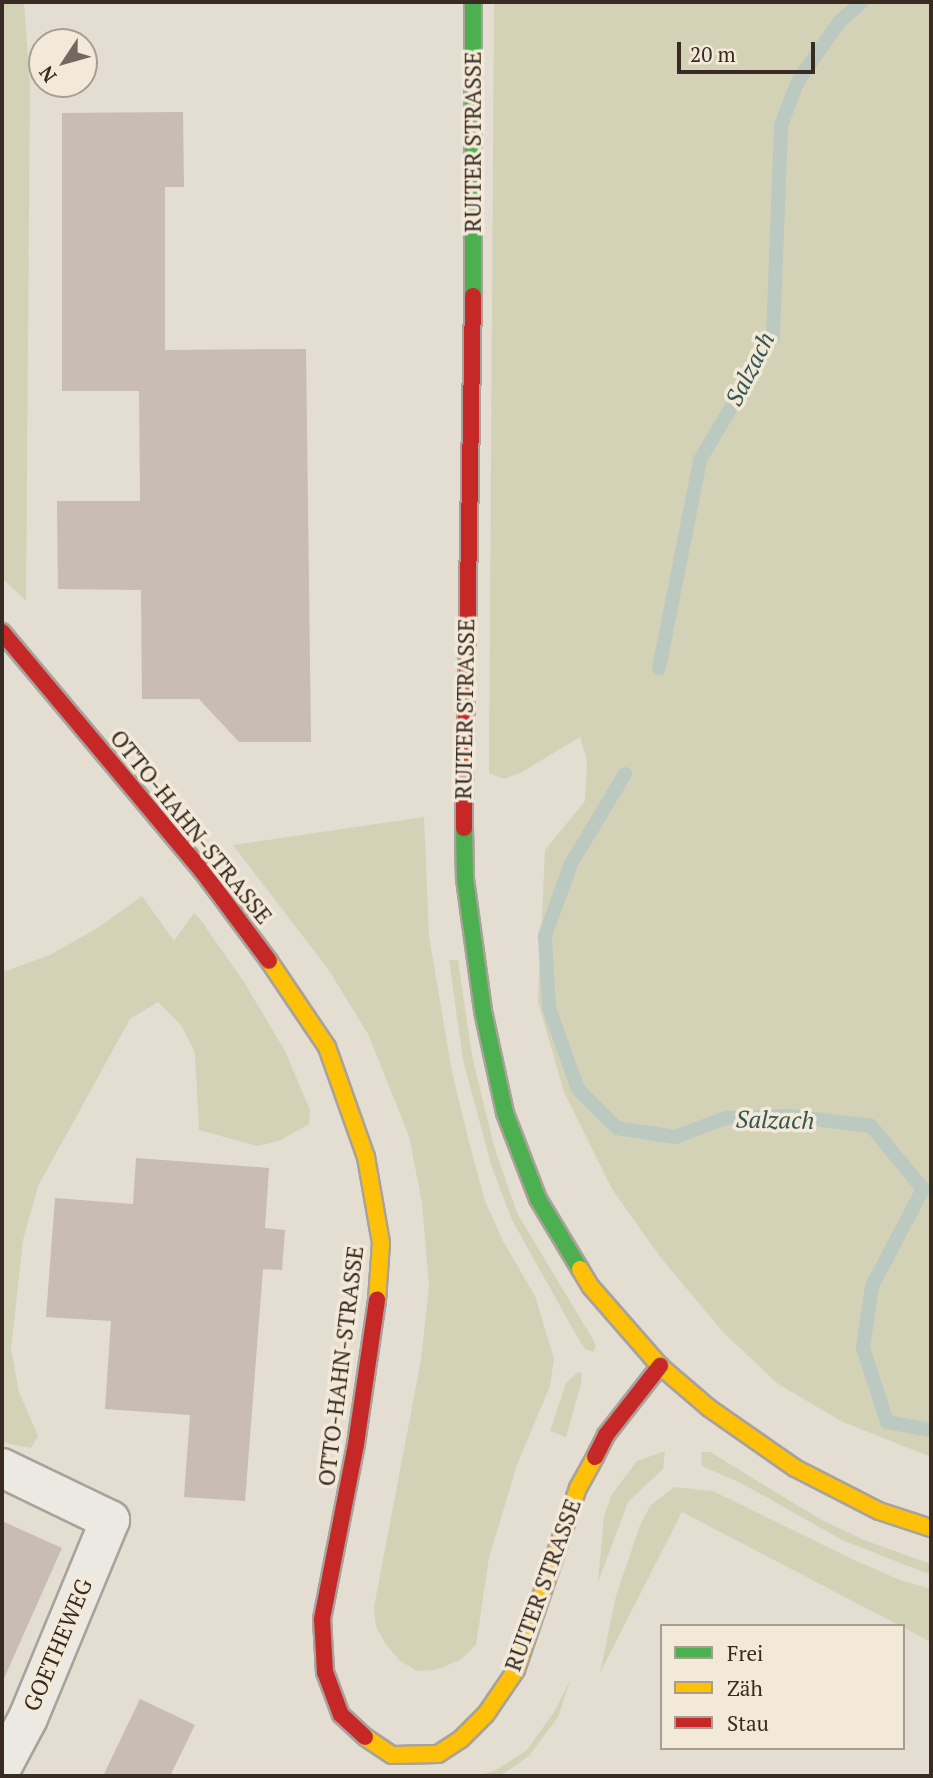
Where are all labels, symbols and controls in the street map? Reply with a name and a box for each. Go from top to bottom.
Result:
north arrow [28,28,98,98]
scale bar [681,28,819,72]
text: 20 m [690,40,736,68]
street label: RUITER STRASSE [459,51,487,233]
text: N [33,61,62,88]
water label: Salzach [719,327,781,411]
street label: RUITER STRASSE [450,618,480,800]
street label: OTTO-HAHN-STRASSE [104,724,278,930]
water label: Salzach [735,1105,815,1135]
street label: OTTO-HAHN-STRASSE [313,1244,369,1488]
street label: RUITER STRASSE [499,1495,587,1675]
street label: GOETHEWEG [18,1575,98,1715]
legend [660,1624,905,1750]
text: Frei [727,1639,763,1667]
text: Zäh [727,1674,763,1702]
text: Stau [727,1709,769,1737]

